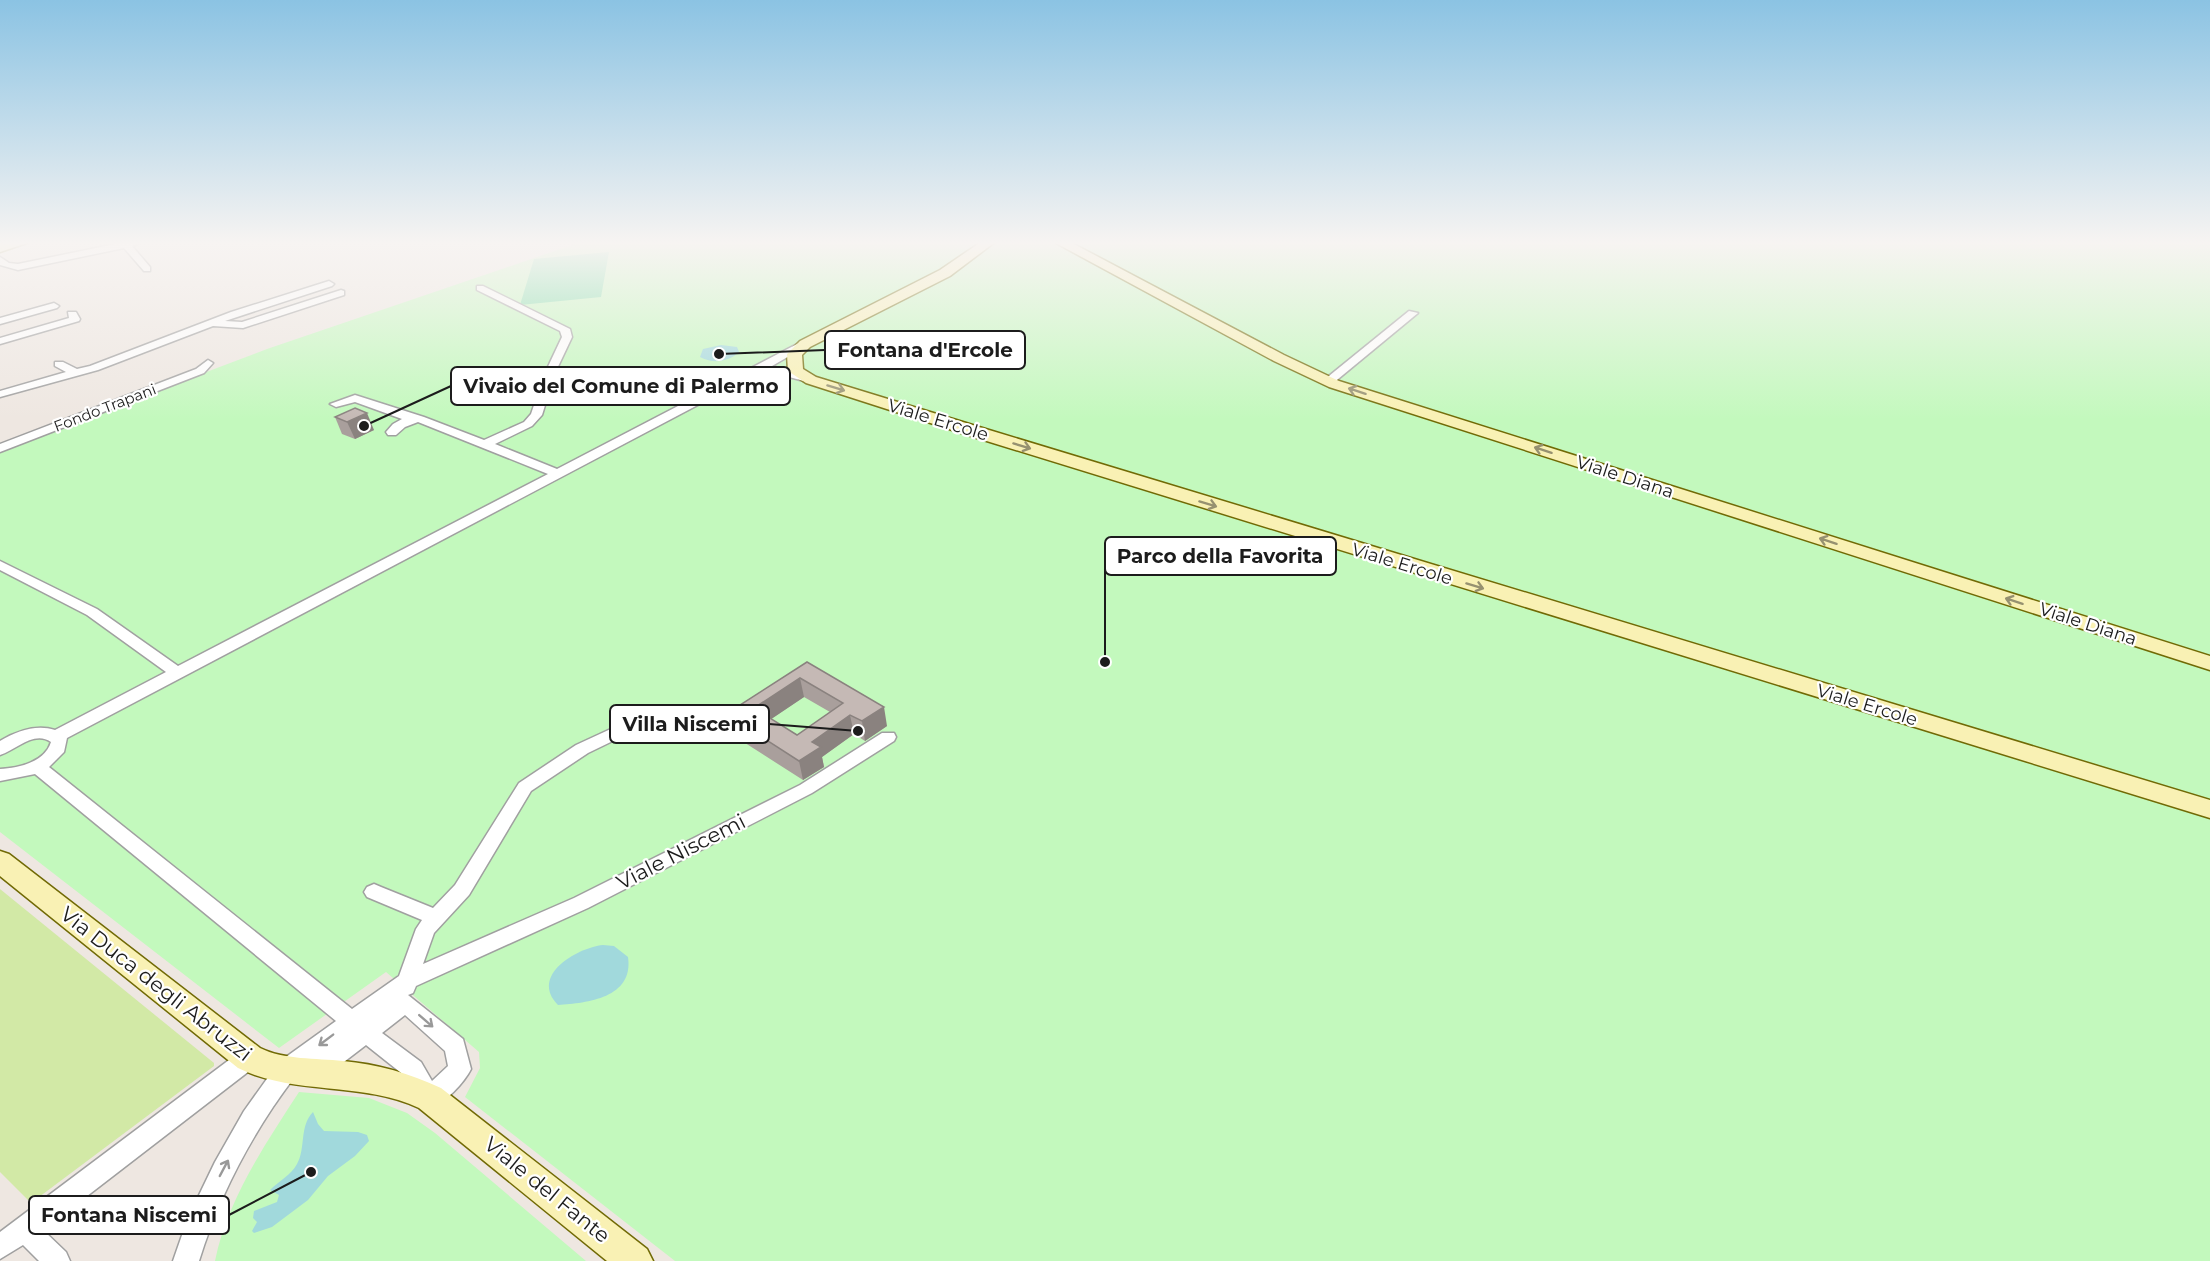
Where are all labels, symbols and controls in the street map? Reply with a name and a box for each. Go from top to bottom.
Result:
callout: Fontana d'Ercole [825,331,1025,369]
text: Fontana d'Ercole [837,338,1013,362]
callout: Vivaio del Comune di Palermo [451,367,790,405]
text: Vivaio del Comune di Palermo [462,374,779,398]
street label: Fondo Trapani [51,379,159,436]
one-way arrow [826,383,845,394]
one-way arrow [1348,385,1367,396]
street label: Viale Ercole [885,394,991,446]
one-way arrow [1012,441,1031,452]
one-way arrow [1534,444,1553,455]
street label: Viale Diana [1573,451,1677,503]
one-way arrow [1198,499,1217,510]
one-way arrow [1819,535,1838,546]
callout: Parco della Favorita [1105,537,1336,575]
street label: Viale Ercole [1349,538,1455,590]
text: Parco della Favorita [1117,544,1323,568]
one-way arrow [1465,581,1484,592]
one-way arrow [2005,594,2024,605]
street label: Viale Diana [2036,598,2140,650]
street label: Viale Ercole [1814,679,1920,731]
callout: Villa Niscemi [610,705,769,743]
text: Villa Niscemi [622,712,757,736]
street label: Viale Niscemi [612,808,749,895]
street label: Via Duca degli Abruzzi [56,901,257,1066]
one-way arrow [419,1014,434,1028]
one-way arrow [318,1033,334,1046]
street label: Viale del Fante [479,1131,615,1248]
one-way arrow [219,1160,231,1178]
callout: Fontana Niscemi [29,1196,229,1234]
text: Fontana Niscemi [41,1203,217,1227]

